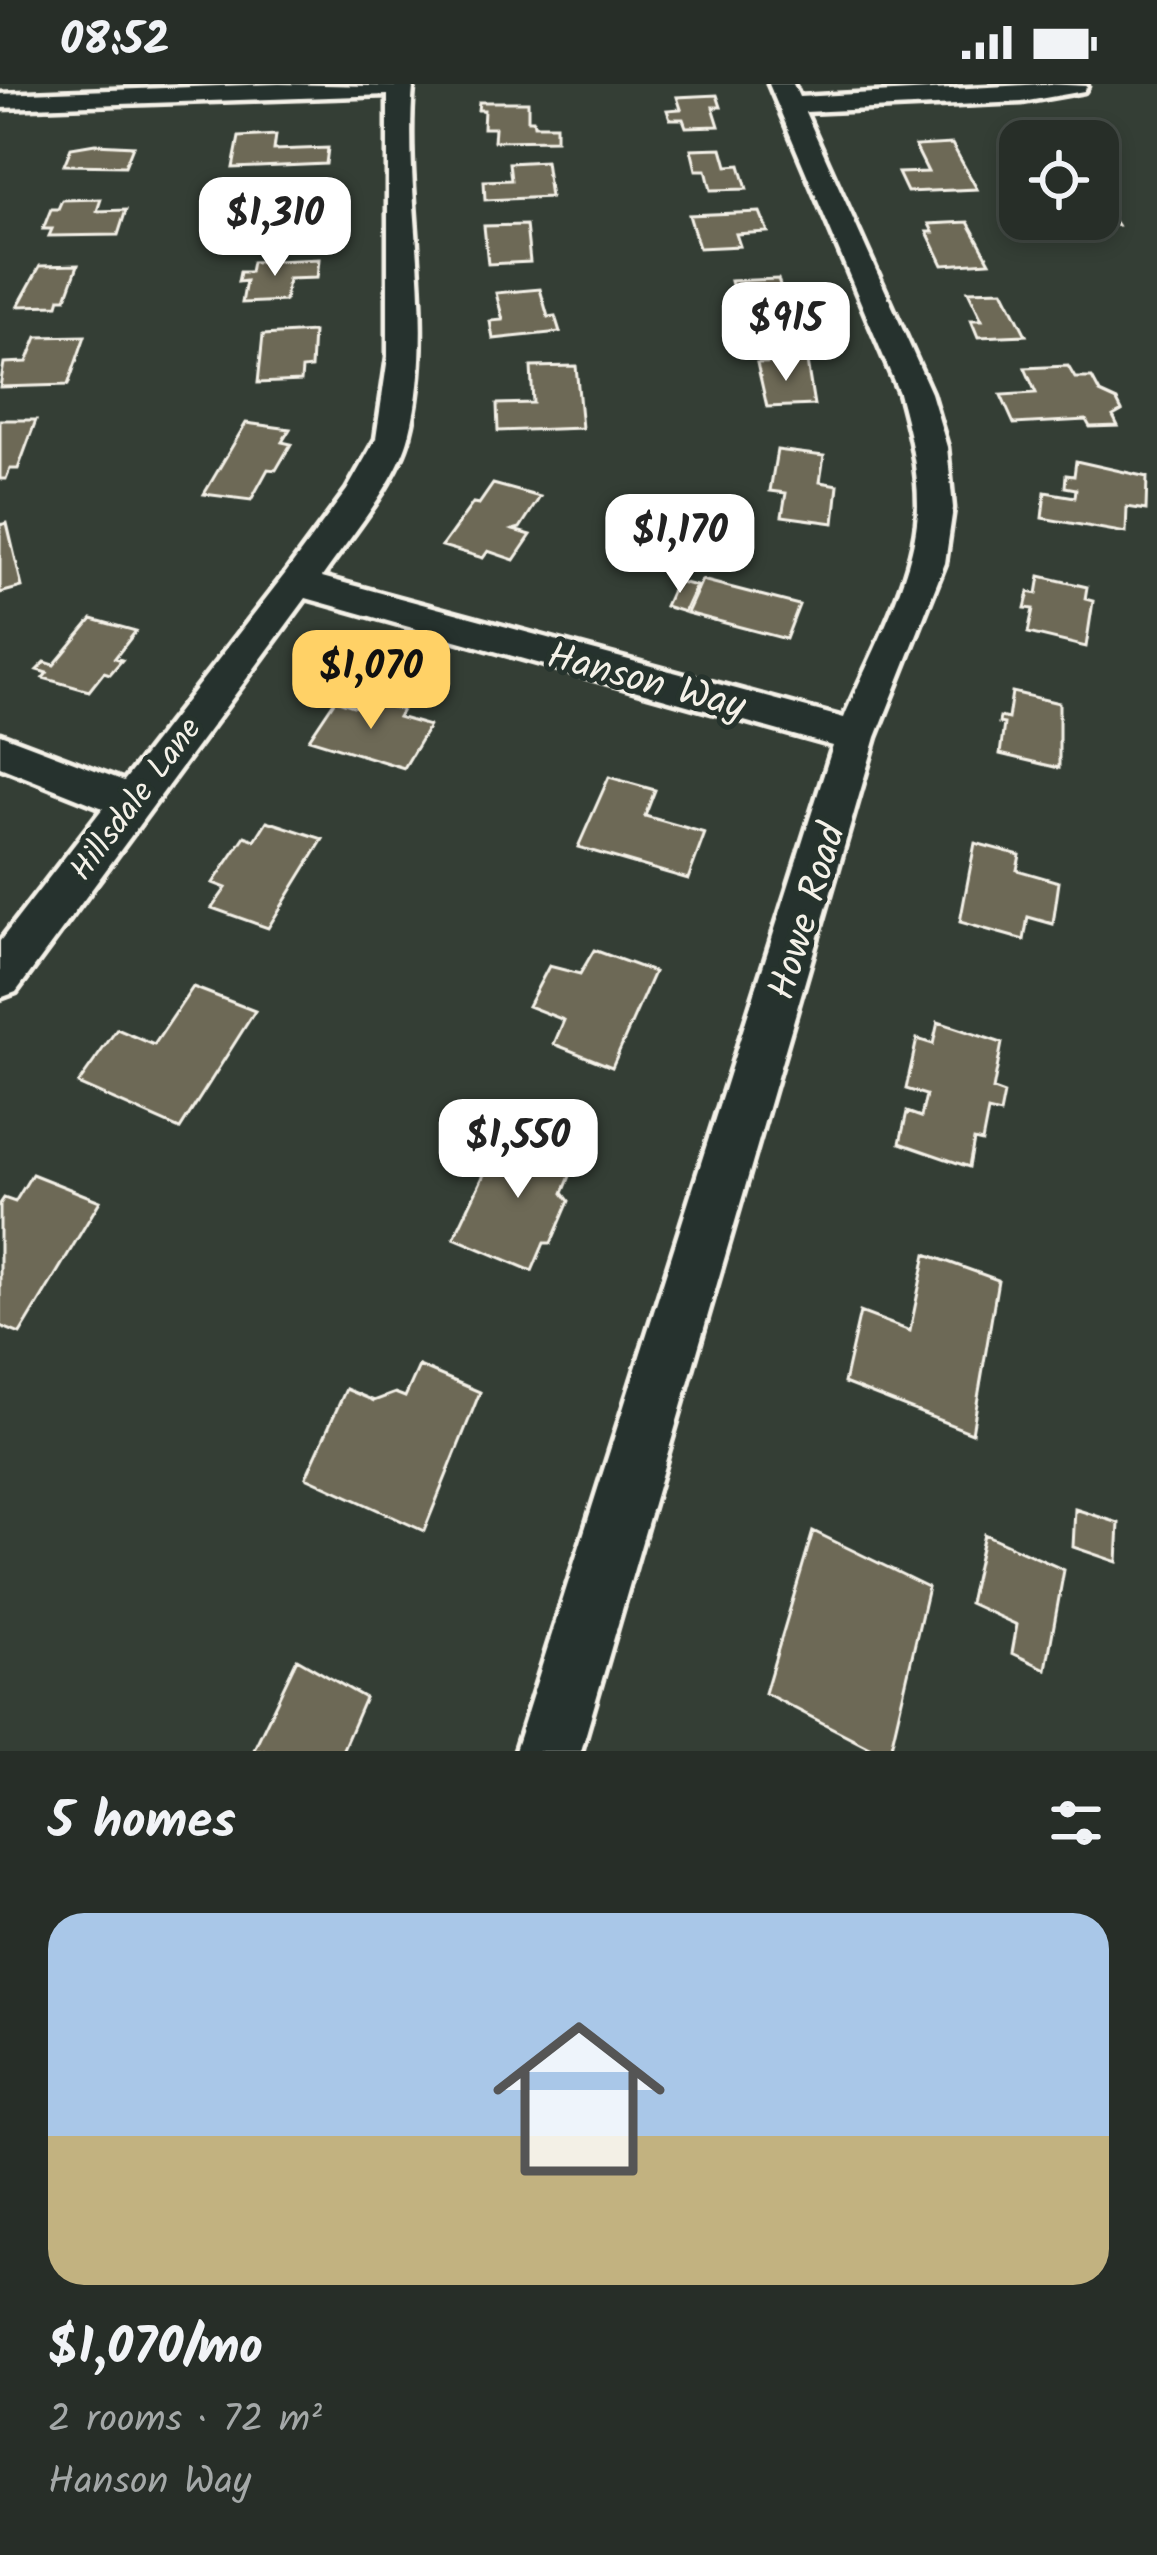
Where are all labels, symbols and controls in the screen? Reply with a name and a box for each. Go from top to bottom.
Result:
text: 08:52 [60,6,170,78]
map controls [999,120,1119,240]
button: locate [999,120,1119,240]
pin: $1,310 [177,177,373,279]
text: $1,310 [226,185,324,247]
pin: $915 [715,282,857,384]
text: $915 [749,290,823,352]
pin: $1,170 [582,494,778,596]
text: $1,170 [632,502,728,564]
street label: Hanson Way [540,627,753,739]
pin: $1,070 [273,630,469,732]
text: $1,070 [319,638,423,700]
street label: Hillsdale Lane [57,706,216,894]
street label: Howe Road [753,815,865,1008]
pin: $1,550 [420,1099,616,1201]
text: $1,550 [466,1107,570,1169]
text: 5 homes [48,1783,236,1864]
icon: filters [1043,1790,1109,1856]
icon: home [471,1991,687,2207]
text: $1,070/mo [48,2309,263,2390]
text: 2 rooms · 72 m² [48,2390,322,2452]
text: Hanson Way [48,2452,251,2514]

